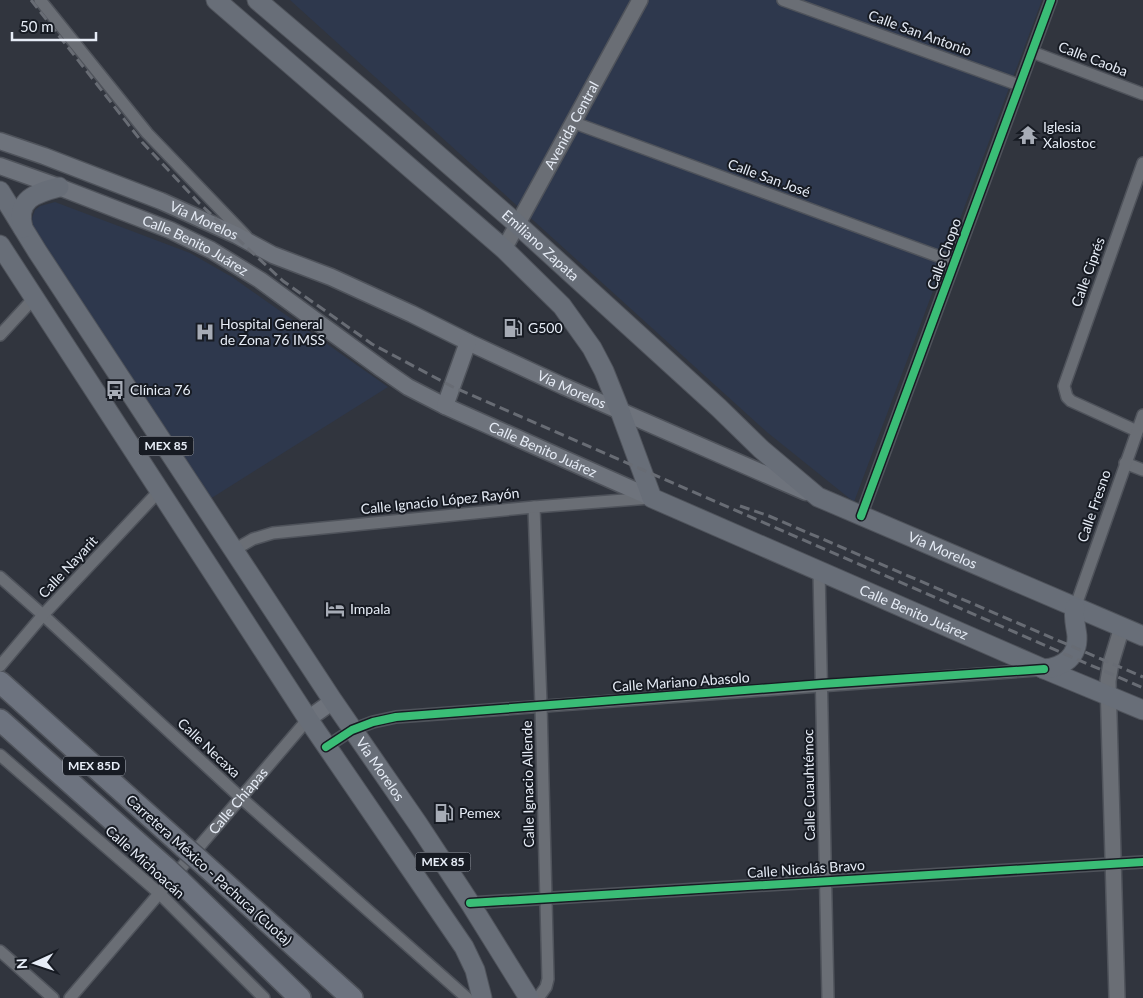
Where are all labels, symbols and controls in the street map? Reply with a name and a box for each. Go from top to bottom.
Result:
street label: Calle San Antonio [866,6,974,59]
scale bar [12,10,96,42]
text: 50 m [20,17,54,35]
street label: Calle Caoba [1056,38,1130,80]
street label: Avenida Central [540,78,602,172]
place label: Iglesia Xalostoc [1043,118,1096,151]
temple icon: Iglesia Xalostoc [1017,124,1039,146]
street label: Calle San José [726,155,813,200]
street label: Vía Morelos [167,197,241,243]
street label: Emiliano Zapata [499,206,583,284]
street label: Calle Benito Juárez [140,211,252,279]
street label: Calle Chopo [923,216,964,292]
street label: Calle Ciprés [1067,235,1108,309]
place label: Hospital General de Zona 76 IMSS [220,315,325,348]
fuel station icon: G500 [502,317,524,339]
place label: G500 [528,319,563,336]
hospital icon: Hospital General de Zona 76 IMSS [194,321,216,343]
street label: Vía Morelos [535,366,609,412]
bus stop icon: Clínica 76 [104,379,126,401]
place label: Clínica 76 [130,381,191,398]
street label: Calle Benito Juárez [486,418,600,480]
road number: MEX 85 [138,436,194,456]
street label: Calle Fresno [1073,467,1114,544]
street label: Calle Ignacio López Rayón [360,484,520,517]
street label: Vía Morelos [906,528,980,572]
street label: Calle Nayarit [35,532,101,601]
street label: Calle Benito Juárez [857,581,971,643]
hotel icon: Impala [324,598,346,620]
place label: Impala [350,600,390,617]
street label: Calle Mariano Abasolo [612,668,750,695]
street label: Calle Necaxa [175,714,244,781]
street label: Calle Ignacio Allende [518,720,537,848]
street label: Calle Cuauhtémoc [799,729,818,841]
street label: Vía Morelos [353,734,408,804]
road number: MEX 85D [63,756,125,776]
street label: Calle Chiapas [205,764,271,837]
street label: Carretera México - Pachuca (Cuota) [123,791,296,949]
fuel station icon: Pemex [433,802,455,824]
place label: Pemex [459,804,500,821]
street label: Calle Michoacán [102,822,189,902]
road number: MEX 85 [416,852,470,872]
street label: Calle Nicolás Bravo [747,856,865,881]
north arrow [10,938,60,988]
text: N [13,958,30,970]

